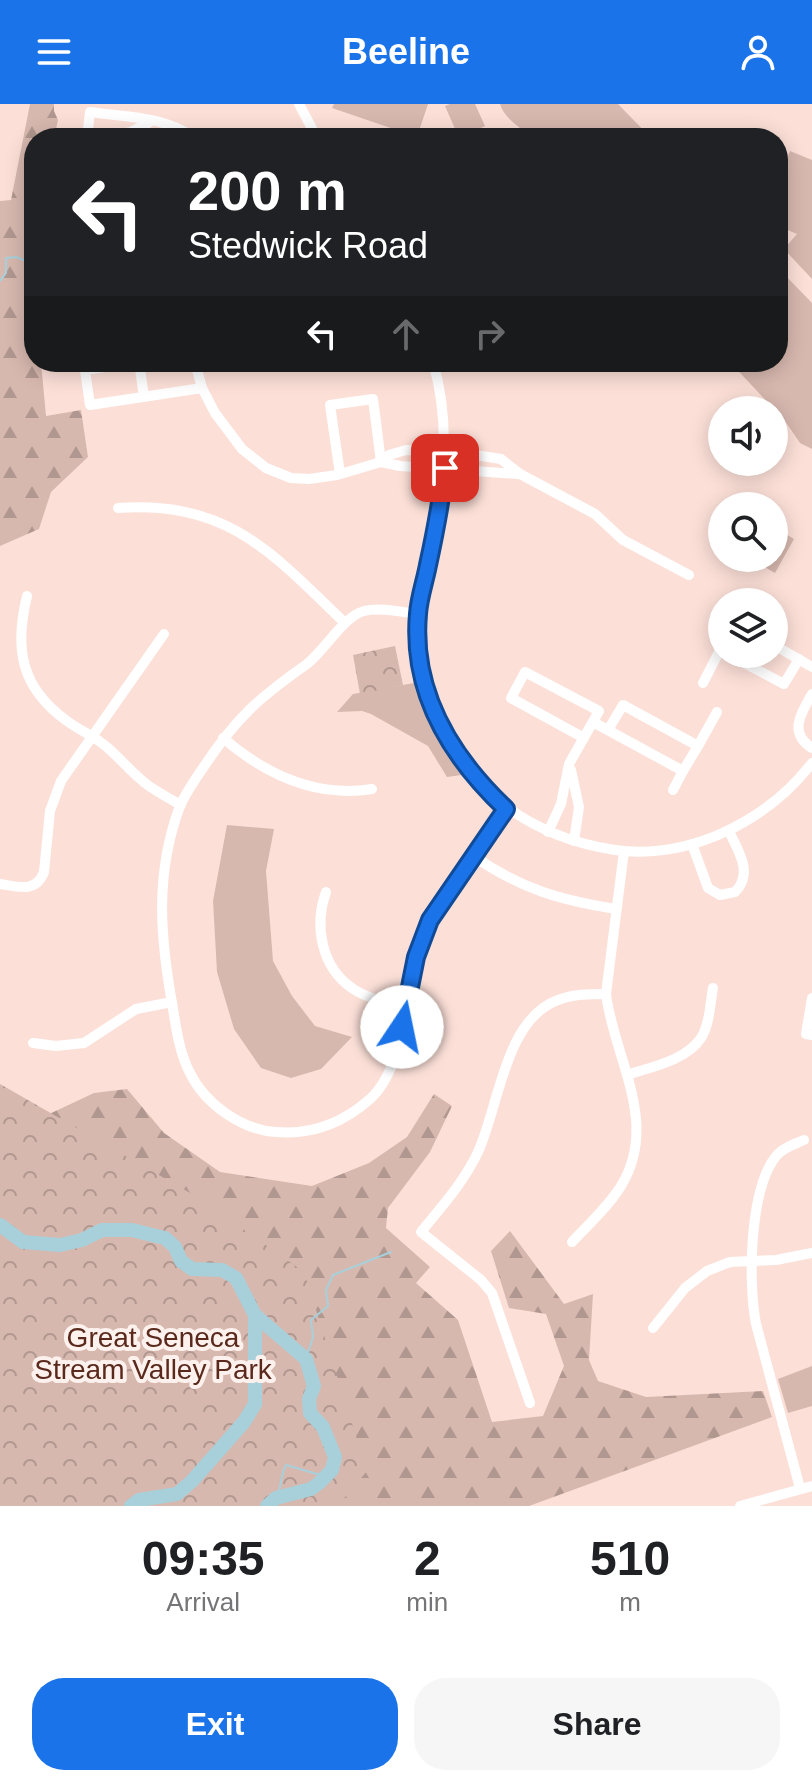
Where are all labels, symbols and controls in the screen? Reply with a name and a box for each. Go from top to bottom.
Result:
icon: menu [32,30,76,74]
icon: person [736,30,780,74]
text: Beeline [342,31,470,72]
text: 200 m [188,159,347,222]
icon: left [56,160,160,264]
text: Stedwick Road [188,225,428,266]
icon: left [300,312,344,356]
icon: ahead [384,312,428,356]
icon: right [468,312,512,356]
map controls [708,396,788,668]
button: sound [708,396,788,476]
pin [411,434,479,502]
icon: arrive [423,446,467,490]
button: search [708,492,788,572]
button: layers [708,588,788,668]
position arrow [360,985,444,1069]
park label: Great Seneca Stream Valley Park [34,1322,273,1385]
text: 09:35 [142,1532,265,1585]
text: 2 [414,1532,441,1585]
text: 510 [590,1532,670,1585]
text: Arrival [166,1587,240,1617]
text: min [406,1587,448,1617]
text: m [619,1587,641,1617]
button: Exit [32,1678,398,1770]
button: Share [414,1678,780,1770]

